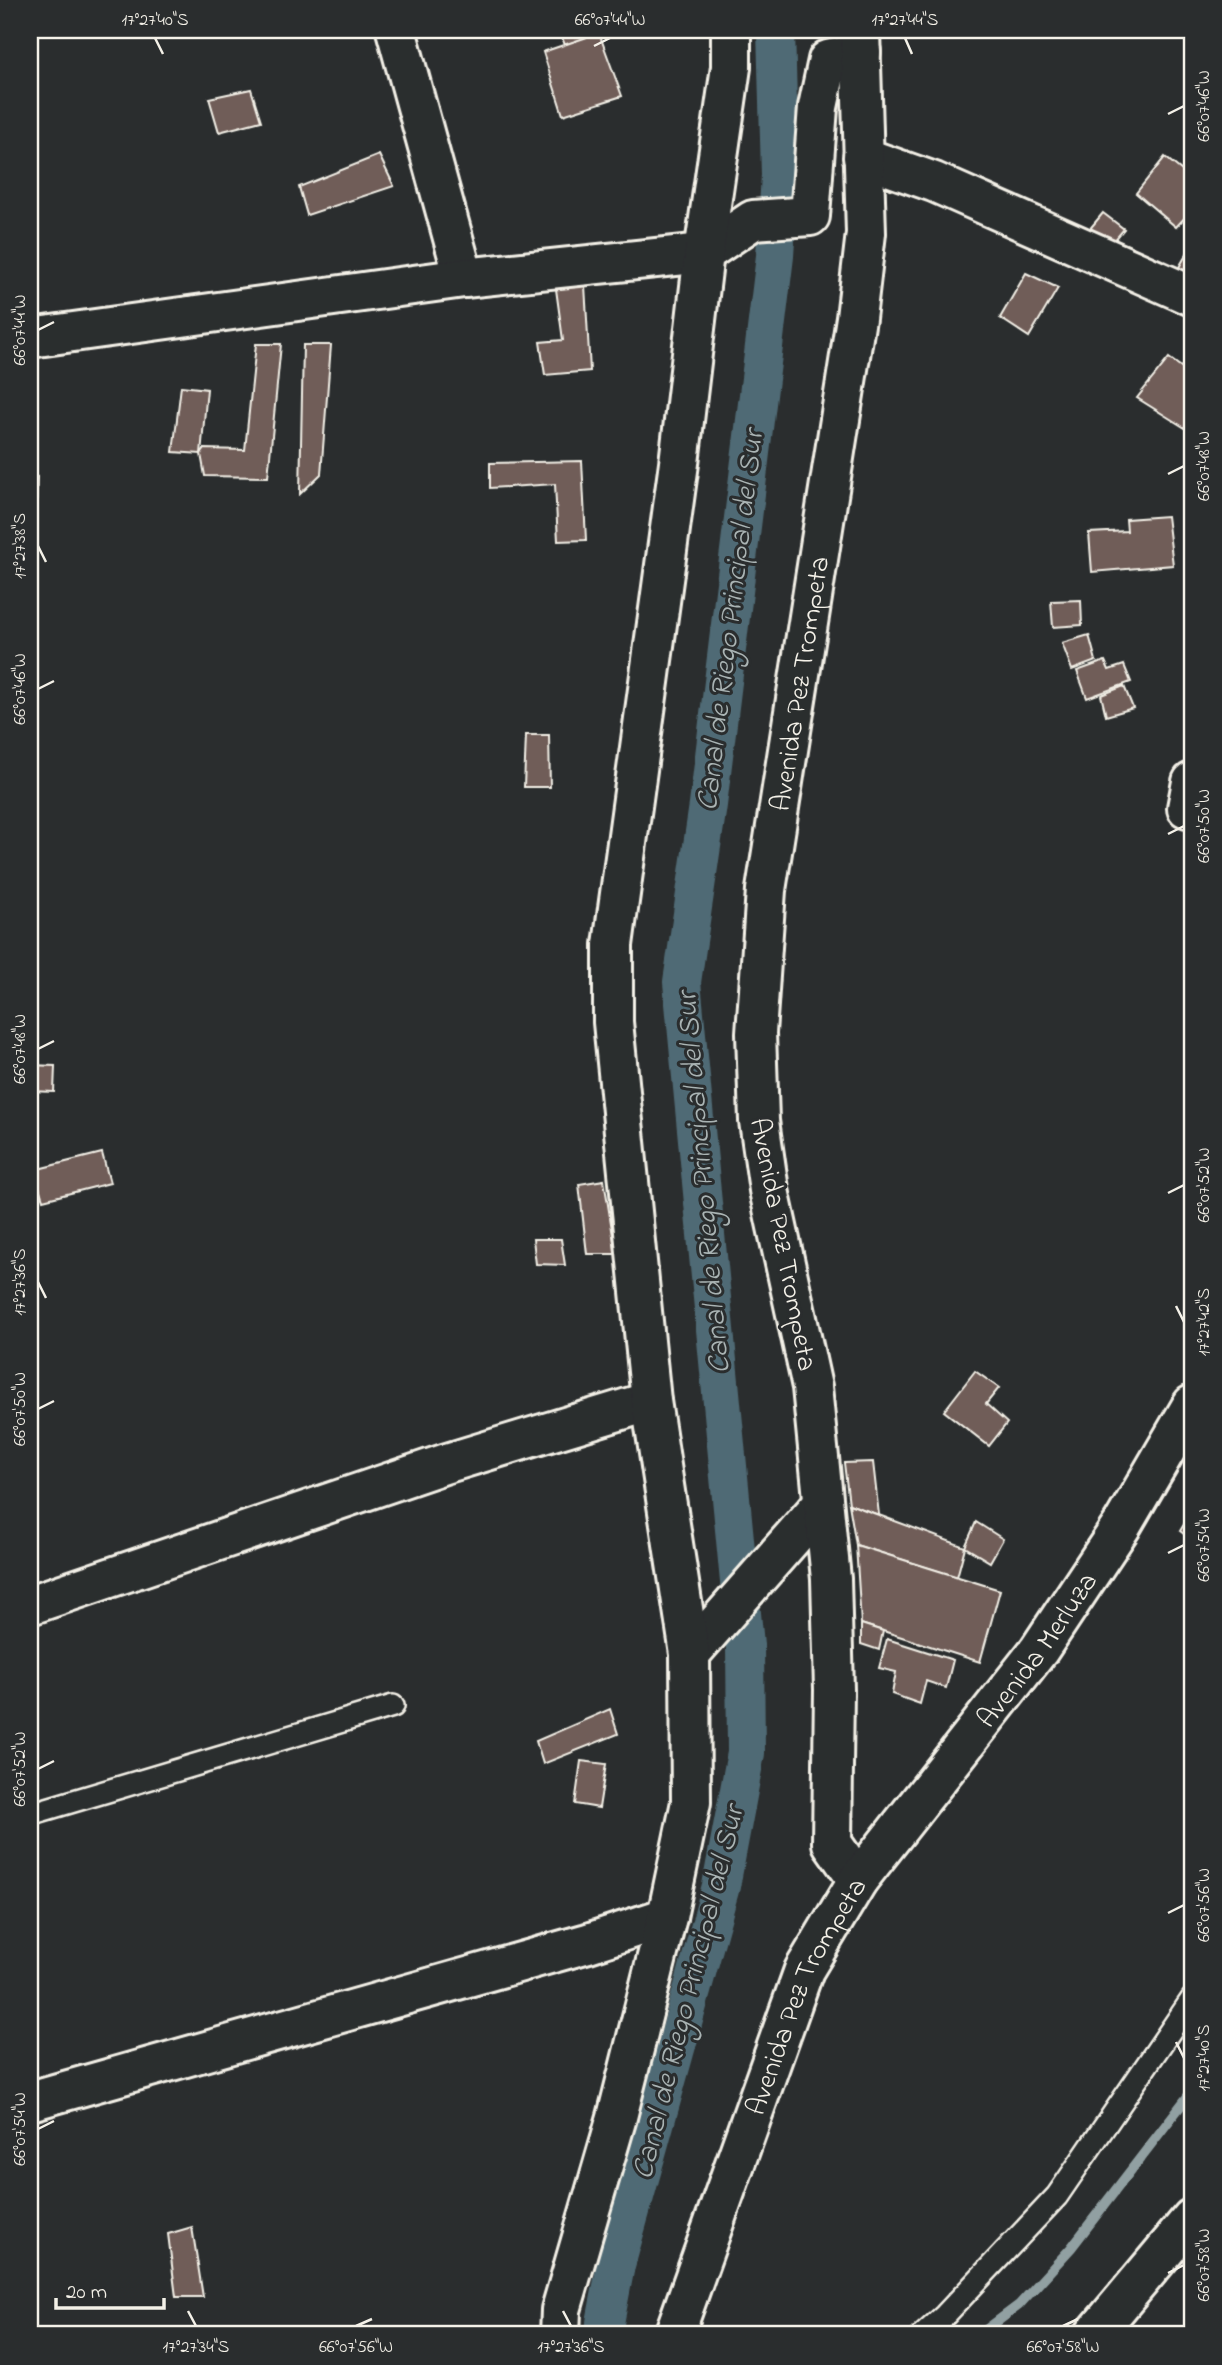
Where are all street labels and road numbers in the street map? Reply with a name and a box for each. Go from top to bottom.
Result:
street label: Avenida Pez Trompeta [762,554,842,814]
street label: Avenida Pez Trompeta [737,1114,826,1375]
street label: Avenida Merluza [968,1565,1109,1738]
street label: Avenida Pez Trompeta [737,1871,879,2121]

